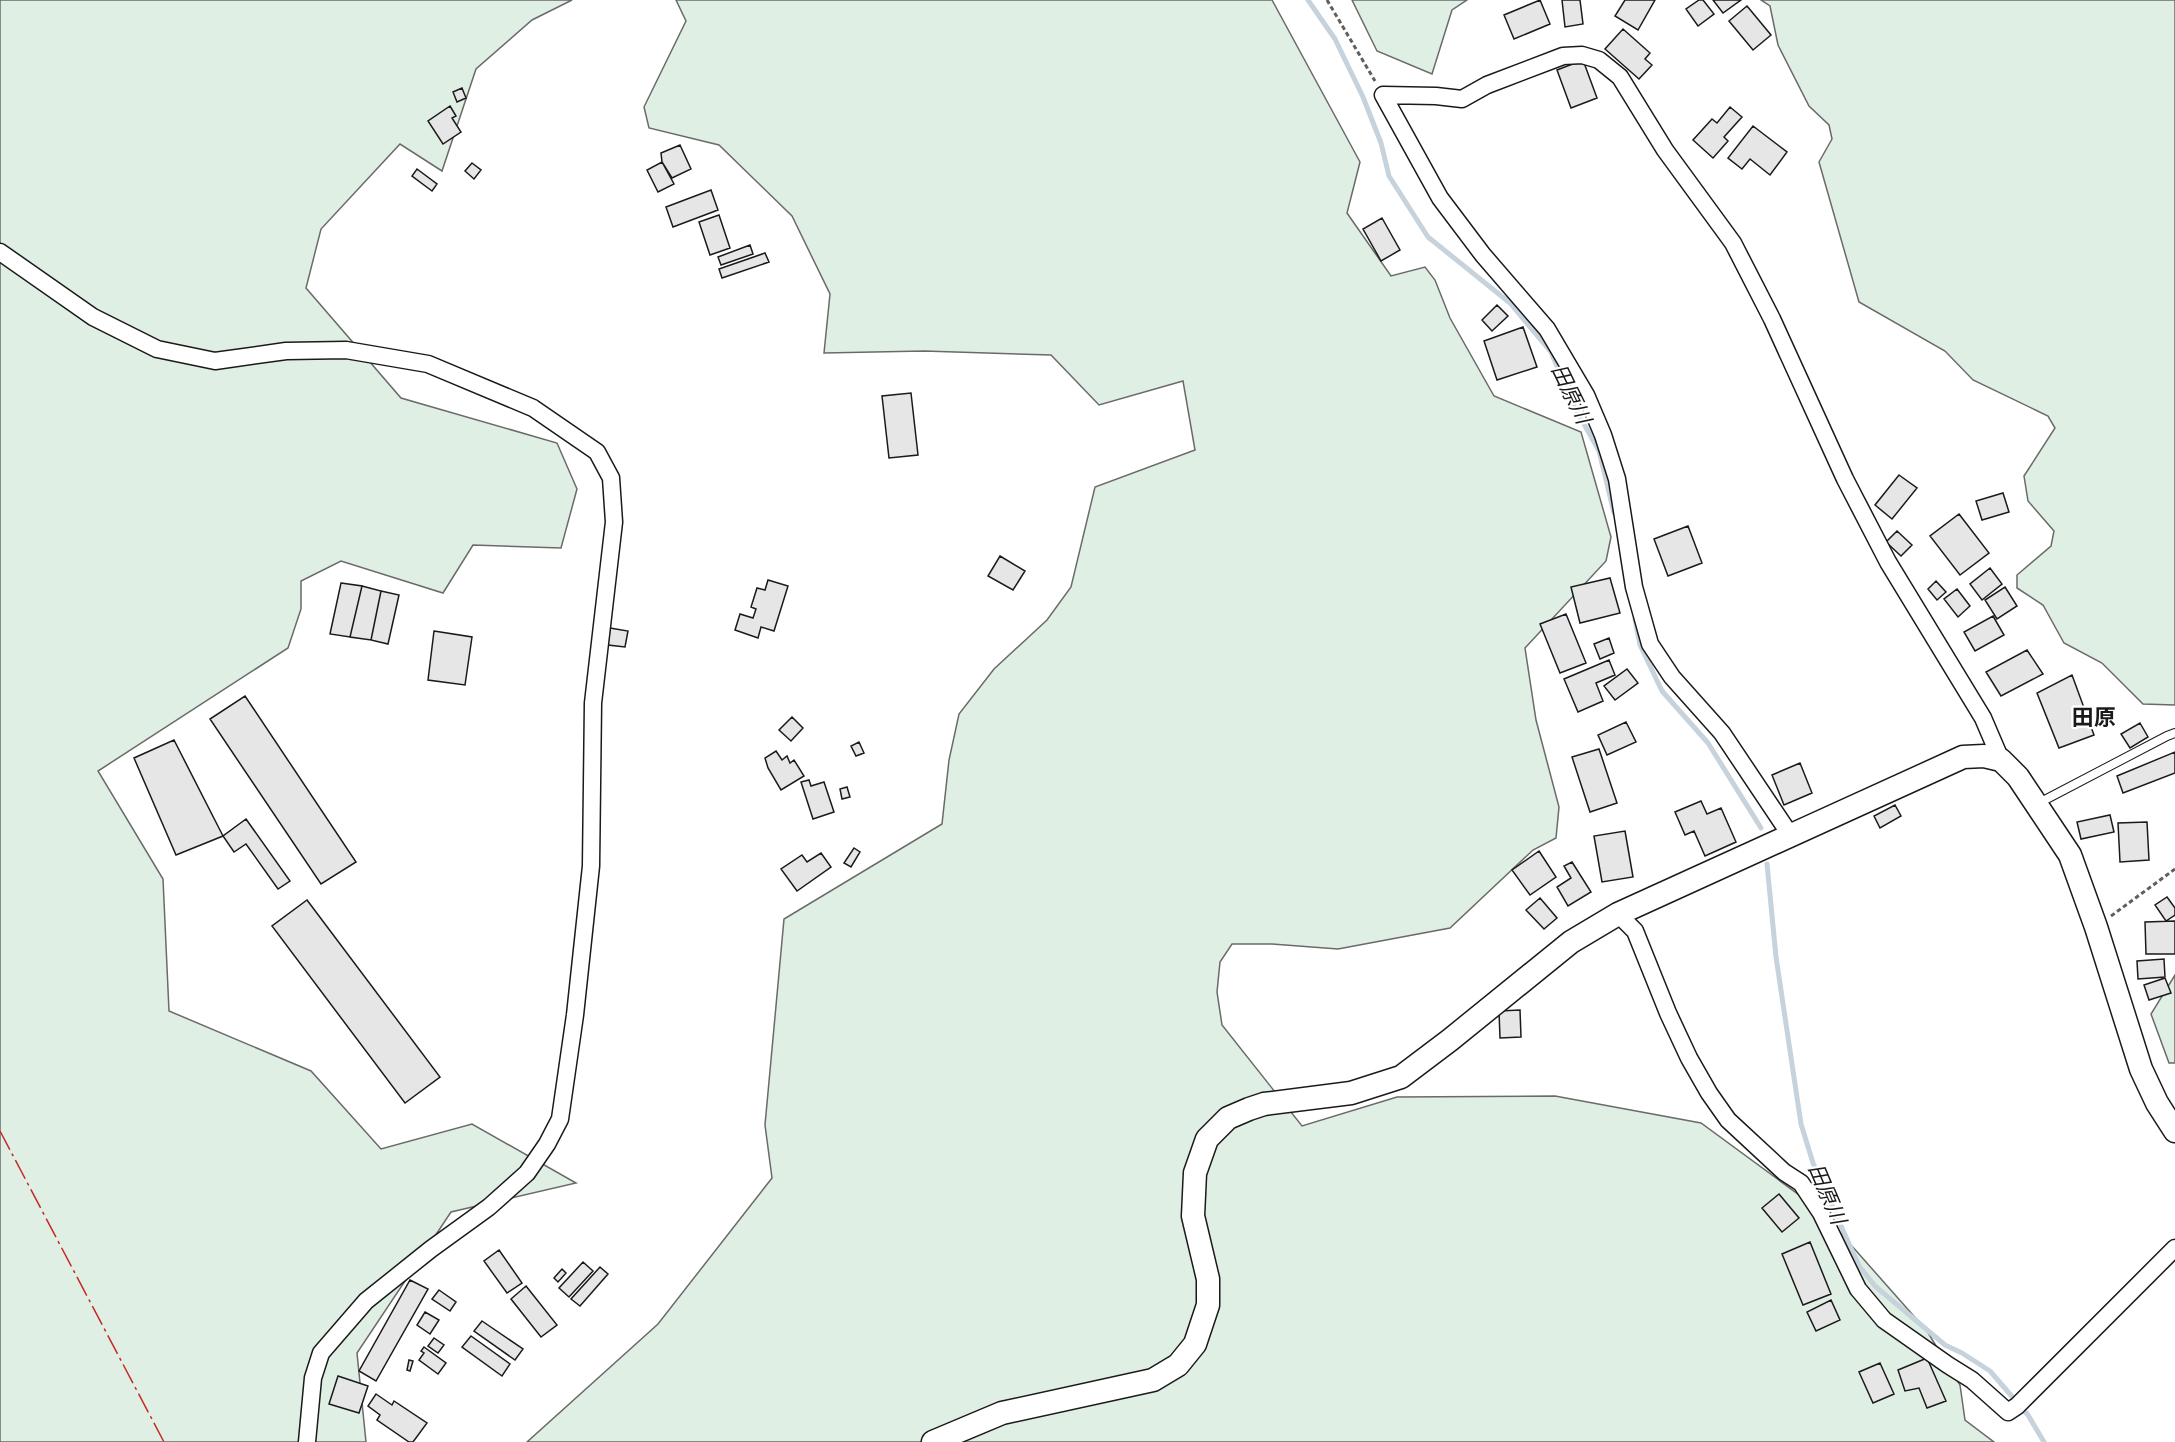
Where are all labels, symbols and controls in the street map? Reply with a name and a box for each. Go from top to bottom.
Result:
water label: 田原川 [1547,360,1597,429]
district label: 田原 [2072,704,2116,729]
water label: 田原川 [1805,1160,1852,1229]

